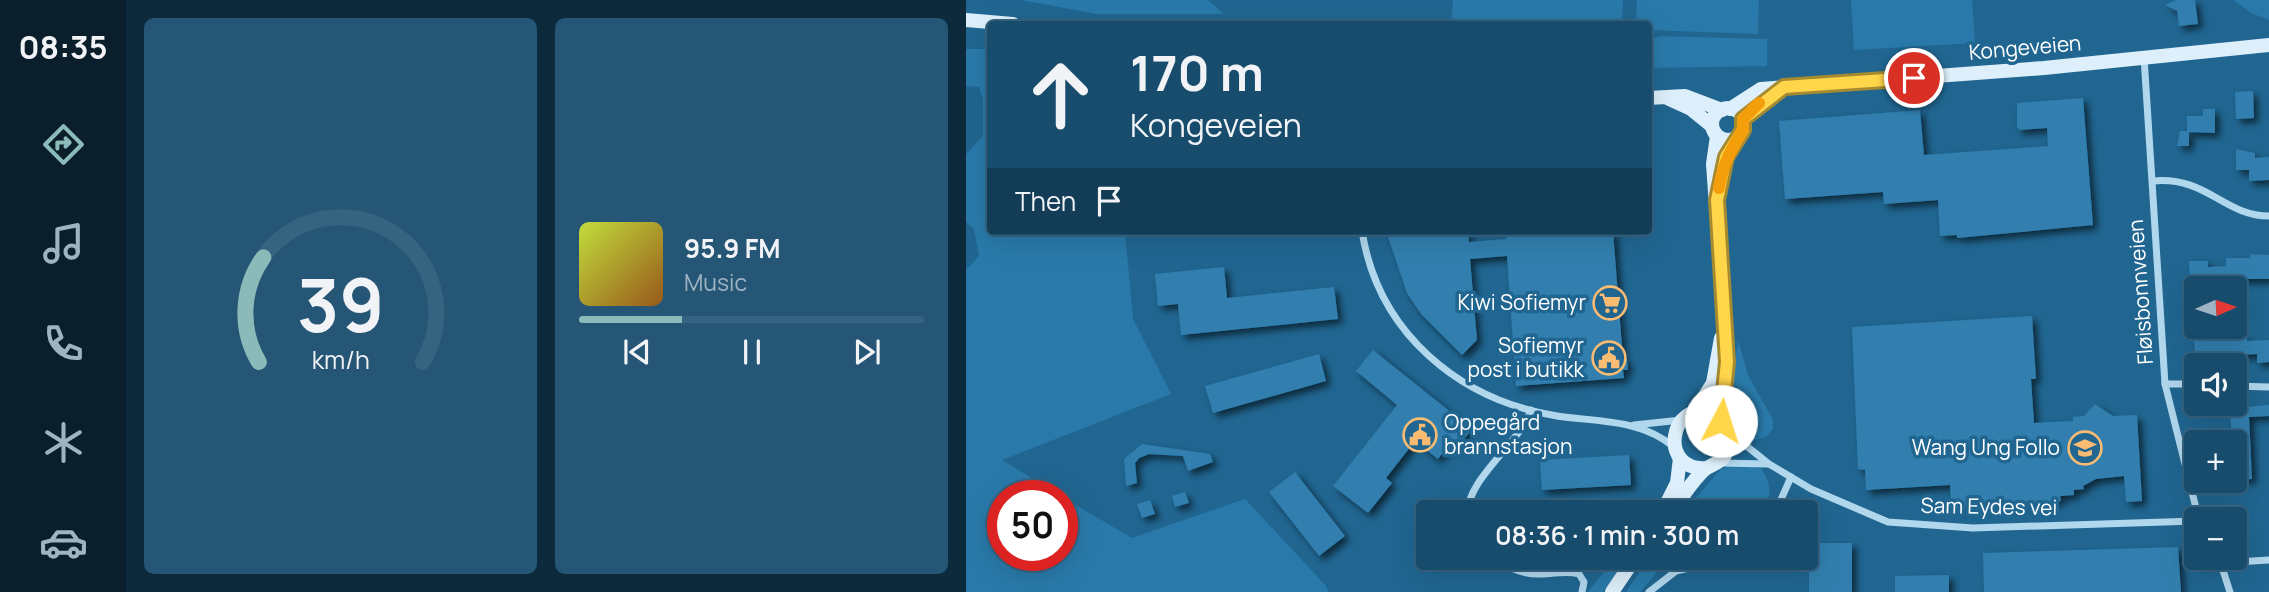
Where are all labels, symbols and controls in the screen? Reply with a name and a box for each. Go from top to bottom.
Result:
text: 08:35 [19,25,107,69]
street label: Kongeveien [1968,28,2082,66]
text: 170 m [1130,39,1264,106]
pin [1884,48,1944,108]
icon: ahead [1015,49,1106,140]
icon: arrive [1895,59,1933,97]
text: Kongeveien [1130,103,1302,147]
icon: directions [39,120,88,169]
icon: arrive [1090,182,1128,220]
text: Then [1015,183,1076,219]
icon: music [39,219,88,268]
street label: Fløisbonnveien [2121,219,2159,366]
text: 95.9 FM [684,230,781,266]
text: 39 [297,254,384,354]
text: Music [684,266,747,298]
north arrow [2184,276,2247,340]
map controls [2184,276,2247,570]
supermarket icon: Kiwi Sofiemyr [1591,284,1629,322]
place label: Kiwi Sofiemyr [1457,288,1586,316]
icon: phone [39,319,88,368]
place label: Sofiemyr post i butikk [1467,331,1585,383]
icon: previous [618,333,656,371]
icon: pause [733,333,771,371]
icon: next [848,333,886,371]
public building icon: Sofiemyr post i butikk [1590,339,1628,377]
text: km/h [311,342,370,377]
button: sound [2184,353,2247,416]
position arrow [1684,384,1758,458]
place label: Oppegård brannstasjon [1444,408,1572,460]
public building icon: Oppegård brannstasjon [1401,416,1439,454]
icon: climate [39,418,88,467]
school or university icon: Wang Ung Follo [2066,429,2104,467]
button: + [2184,430,2247,493]
place label: Wang Ung Follo [1912,433,2060,461]
speed limit sign: 50 [987,480,1078,571]
street label: Sam Eydes vei [1920,491,2058,521]
button: − [2184,507,2247,570]
text: 08:36 · 1 min · 300 m [1495,517,1739,553]
icon: car [39,518,88,567]

